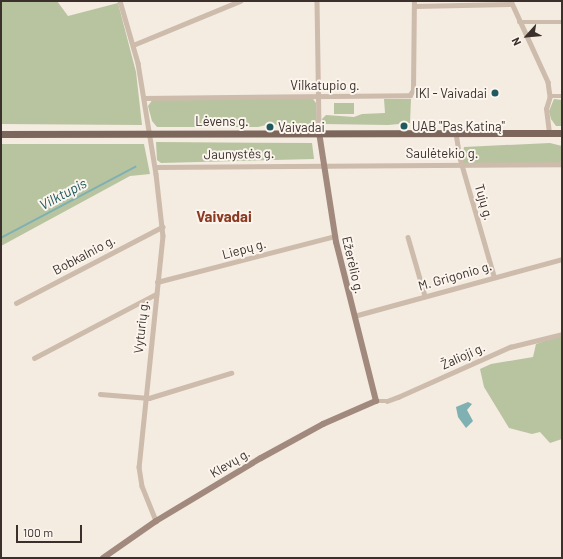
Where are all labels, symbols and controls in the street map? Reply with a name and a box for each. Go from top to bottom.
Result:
north arrow [507,16,547,56]
text: N [508,35,523,48]
street label: Vilkatupio g. [290,77,360,93]
place label: IKI - Vaivadai [415,85,487,101]
marker: IKI - Vaivadai [490,88,500,98]
street label: Lėvens g. [195,113,249,129]
place label: UAB "Pas Katiną" [412,118,505,134]
place label: Vaivadai [278,119,325,135]
marker: UAB "Pas Katiną" [399,121,409,131]
marker: Vaivadai [265,122,275,132]
street label: Saulėtekio g. [406,145,478,161]
street label: Jaunystės g. [204,146,274,162]
water label: Vilktupis [36,175,90,213]
street label: Tujų g. [471,182,497,222]
district label: Vaivadai [196,208,252,226]
street label: Bobkalnio g. [50,232,118,278]
street label: Ežerėlio g. [339,235,367,295]
street label: Liepų g. [220,236,268,262]
street label: M. Grigonio g. [416,258,494,294]
street label: Vyturių g. [130,300,152,354]
street label: Žalioji g. [438,339,488,373]
street label: Klevų g. [207,445,253,481]
scale bar [18,517,84,543]
text: 100 m [23,525,53,539]

